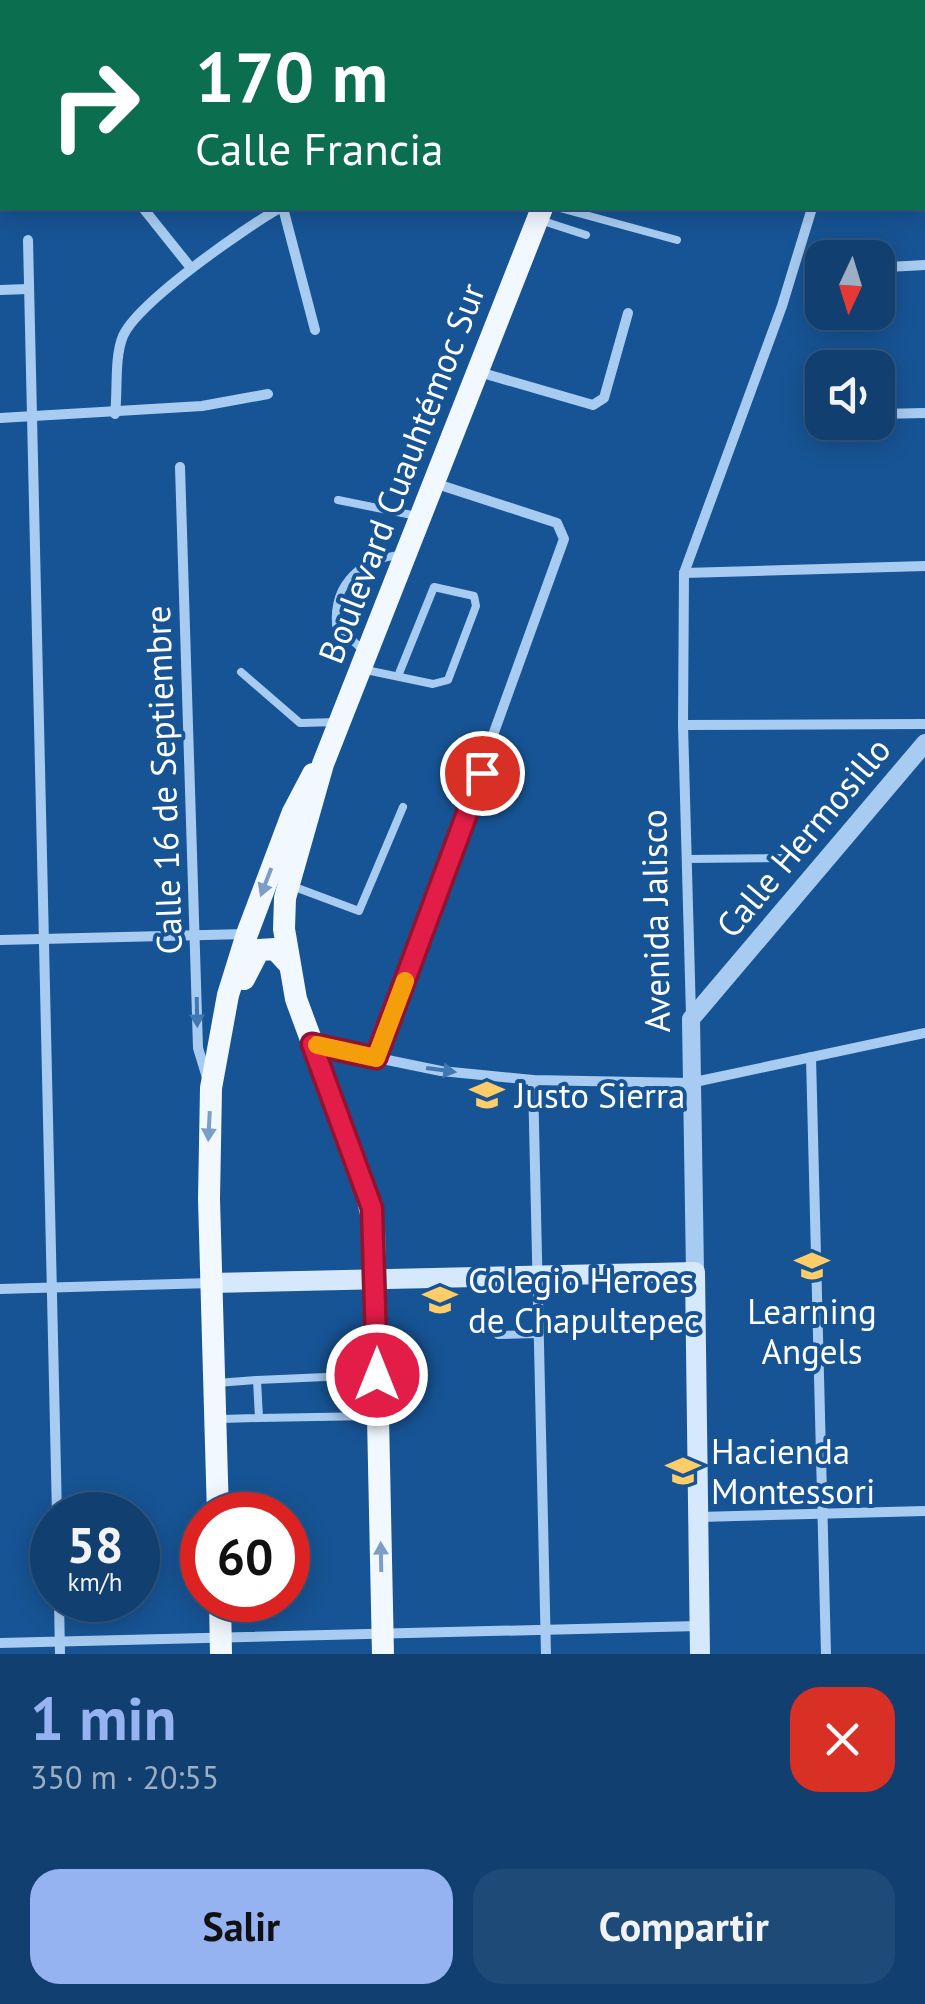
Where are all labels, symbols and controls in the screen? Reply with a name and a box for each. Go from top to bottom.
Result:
text: 170 m [195,31,388,121]
icon: right [30,40,160,170]
text: Calle Francia [195,119,444,177]
north arrow [805,240,895,330]
map controls [805,240,895,440]
street label: Boulevard Cuauhtémoc Sur [307,276,495,670]
button: sound [805,350,895,440]
street label: Calle 16 de Septiembre [134,605,192,955]
street label: Calle Hermosillo [706,727,900,947]
pin [440,731,525,816]
icon: arrive [455,746,510,801]
street label: Avenida Jalisco [630,809,680,1033]
one-way arrow [258,867,273,897]
one-way arrow [189,996,205,1028]
one-way arrow [426,1062,458,1078]
place label: Justo Sierra [513,1072,685,1118]
school or university icon: Justo Sierra [468,1076,506,1114]
one-way arrow [201,1111,217,1143]
school or university icon: Learning Angels [793,1247,831,1285]
place label: Colegio Heroes de Chapultepec [468,1257,700,1343]
school or university icon: Colegio Heroes de Chapultepec [421,1281,459,1319]
place label: Learning Angels [747,1288,877,1374]
position arrow [325,1323,429,1427]
place label: Hacienda Montessori [711,1428,875,1514]
school or university icon: Hacienda Montessori [664,1452,702,1490]
speed limit sign: 60 [180,1492,310,1622]
text: 58 [67,1512,123,1577]
one-way arrow [373,1540,389,1572]
text: km/h [68,1566,122,1598]
text: 1 min [30,1679,176,1757]
button: close [790,1687,895,1792]
text: 350 m · 20:55 [30,1756,219,1798]
button: Salir [30,1869,453,1984]
button: Compartir [473,1869,895,1984]

